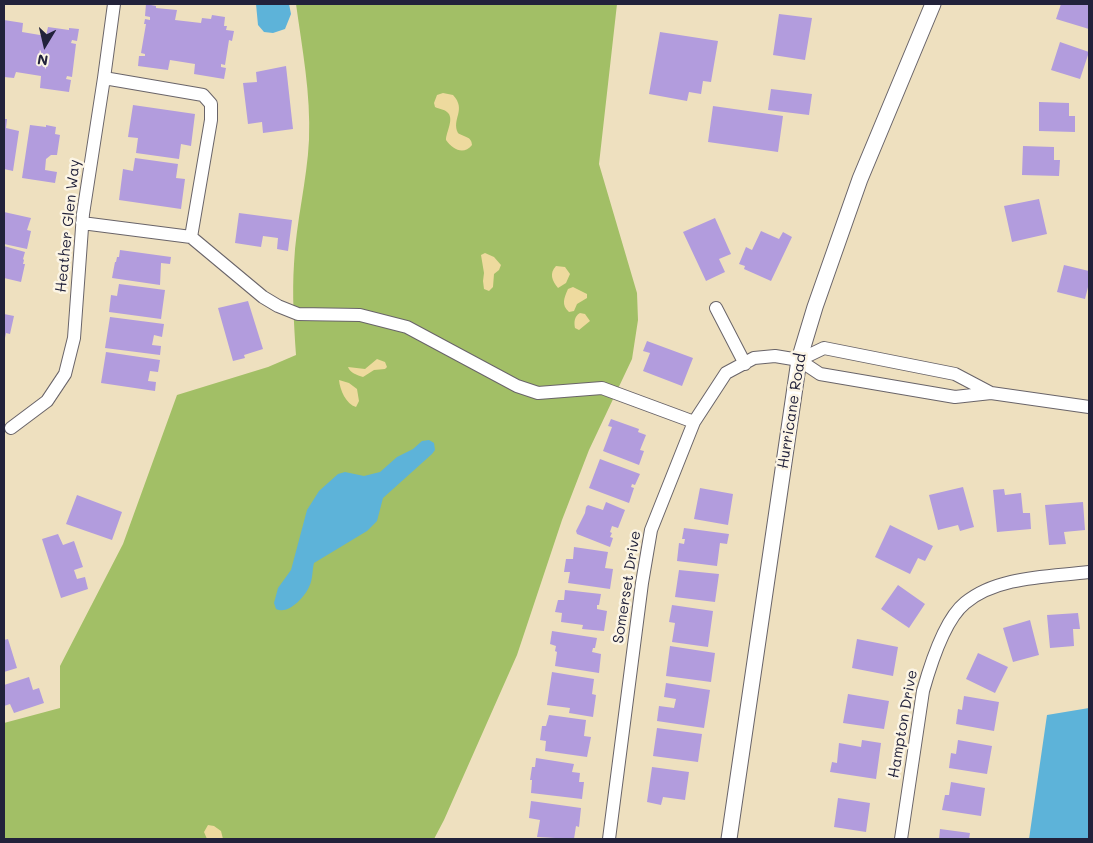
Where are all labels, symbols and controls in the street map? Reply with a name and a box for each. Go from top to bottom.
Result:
north arrow [20,20,70,70]
text: N [36,50,49,71]
street label: Heather Glen Way [52,159,84,293]
street label: Hurricane Road [774,352,810,470]
street label: Somerset Drive [609,529,645,645]
street label: Hampton Drive [885,669,921,779]

